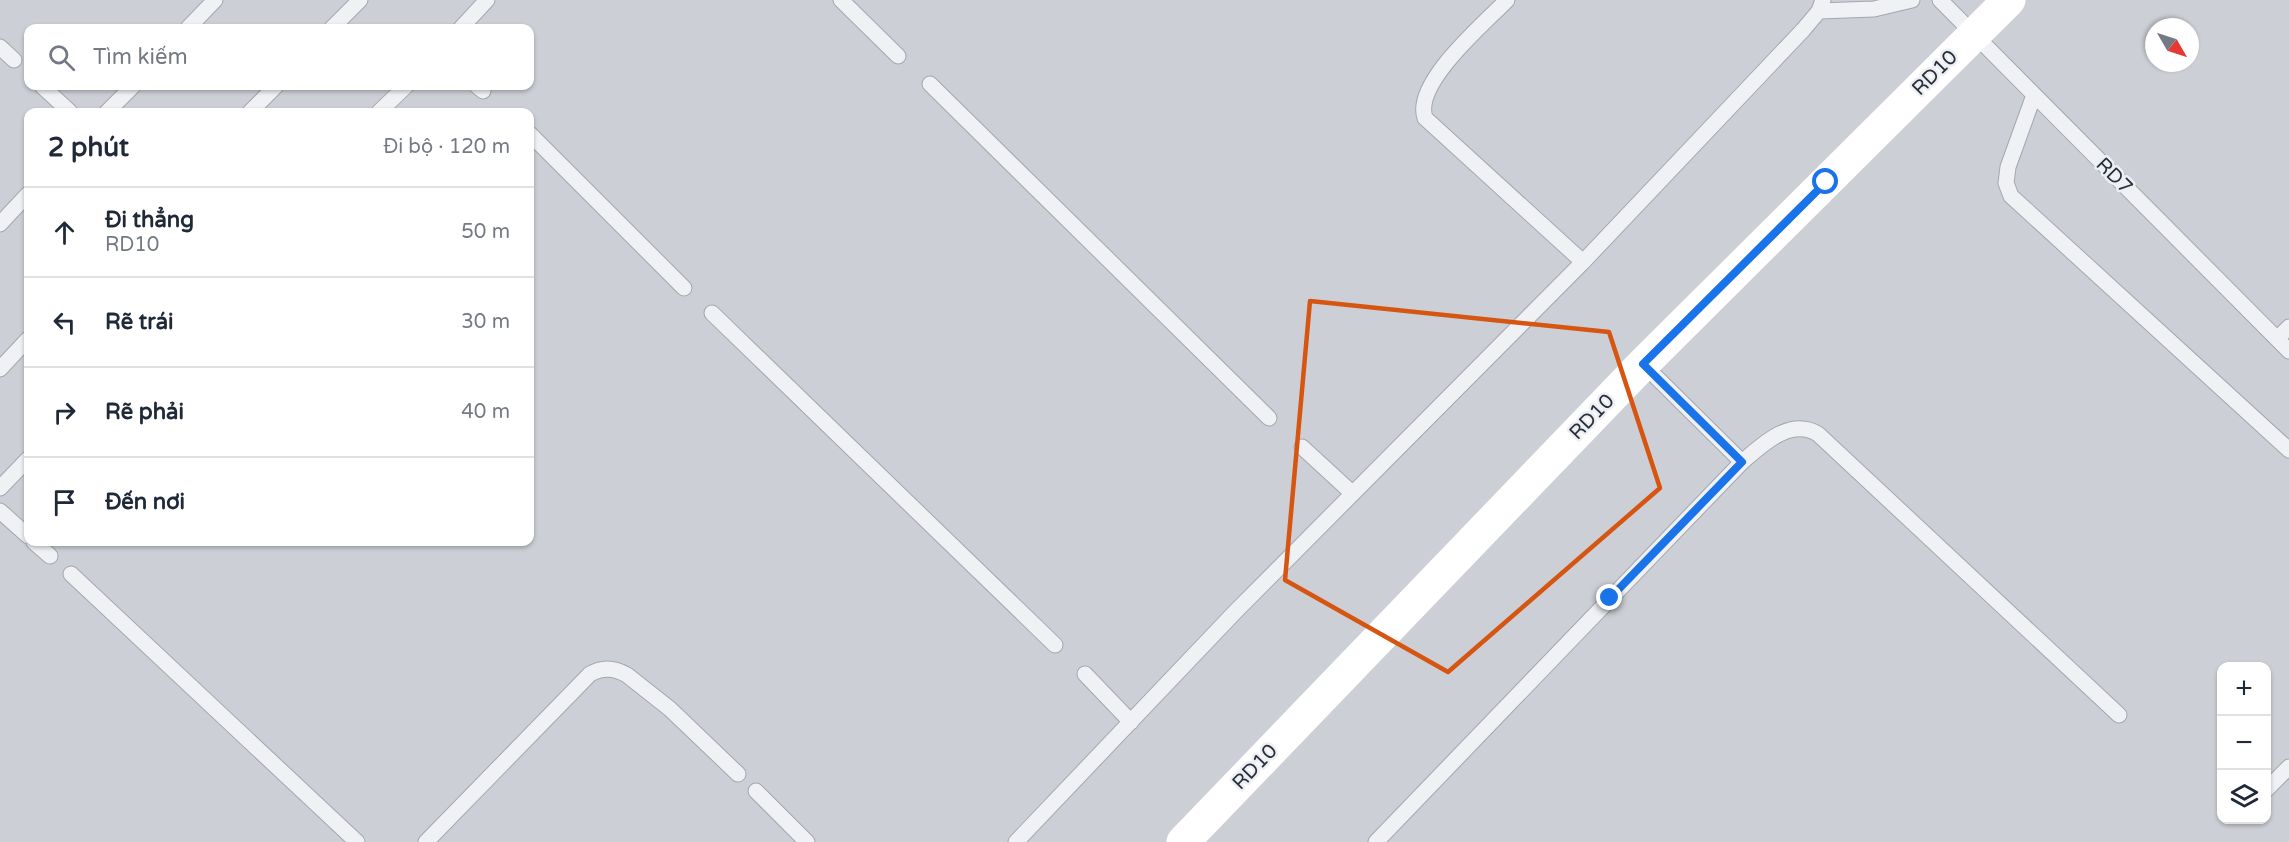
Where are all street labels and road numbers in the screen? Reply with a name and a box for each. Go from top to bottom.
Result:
street label: RD10 [1907,45,1963,101]
street label: RD7 [2091,153,2137,199]
street label: RD10 [1564,389,1620,445]
street label: RD10 [1227,739,1283,795]

